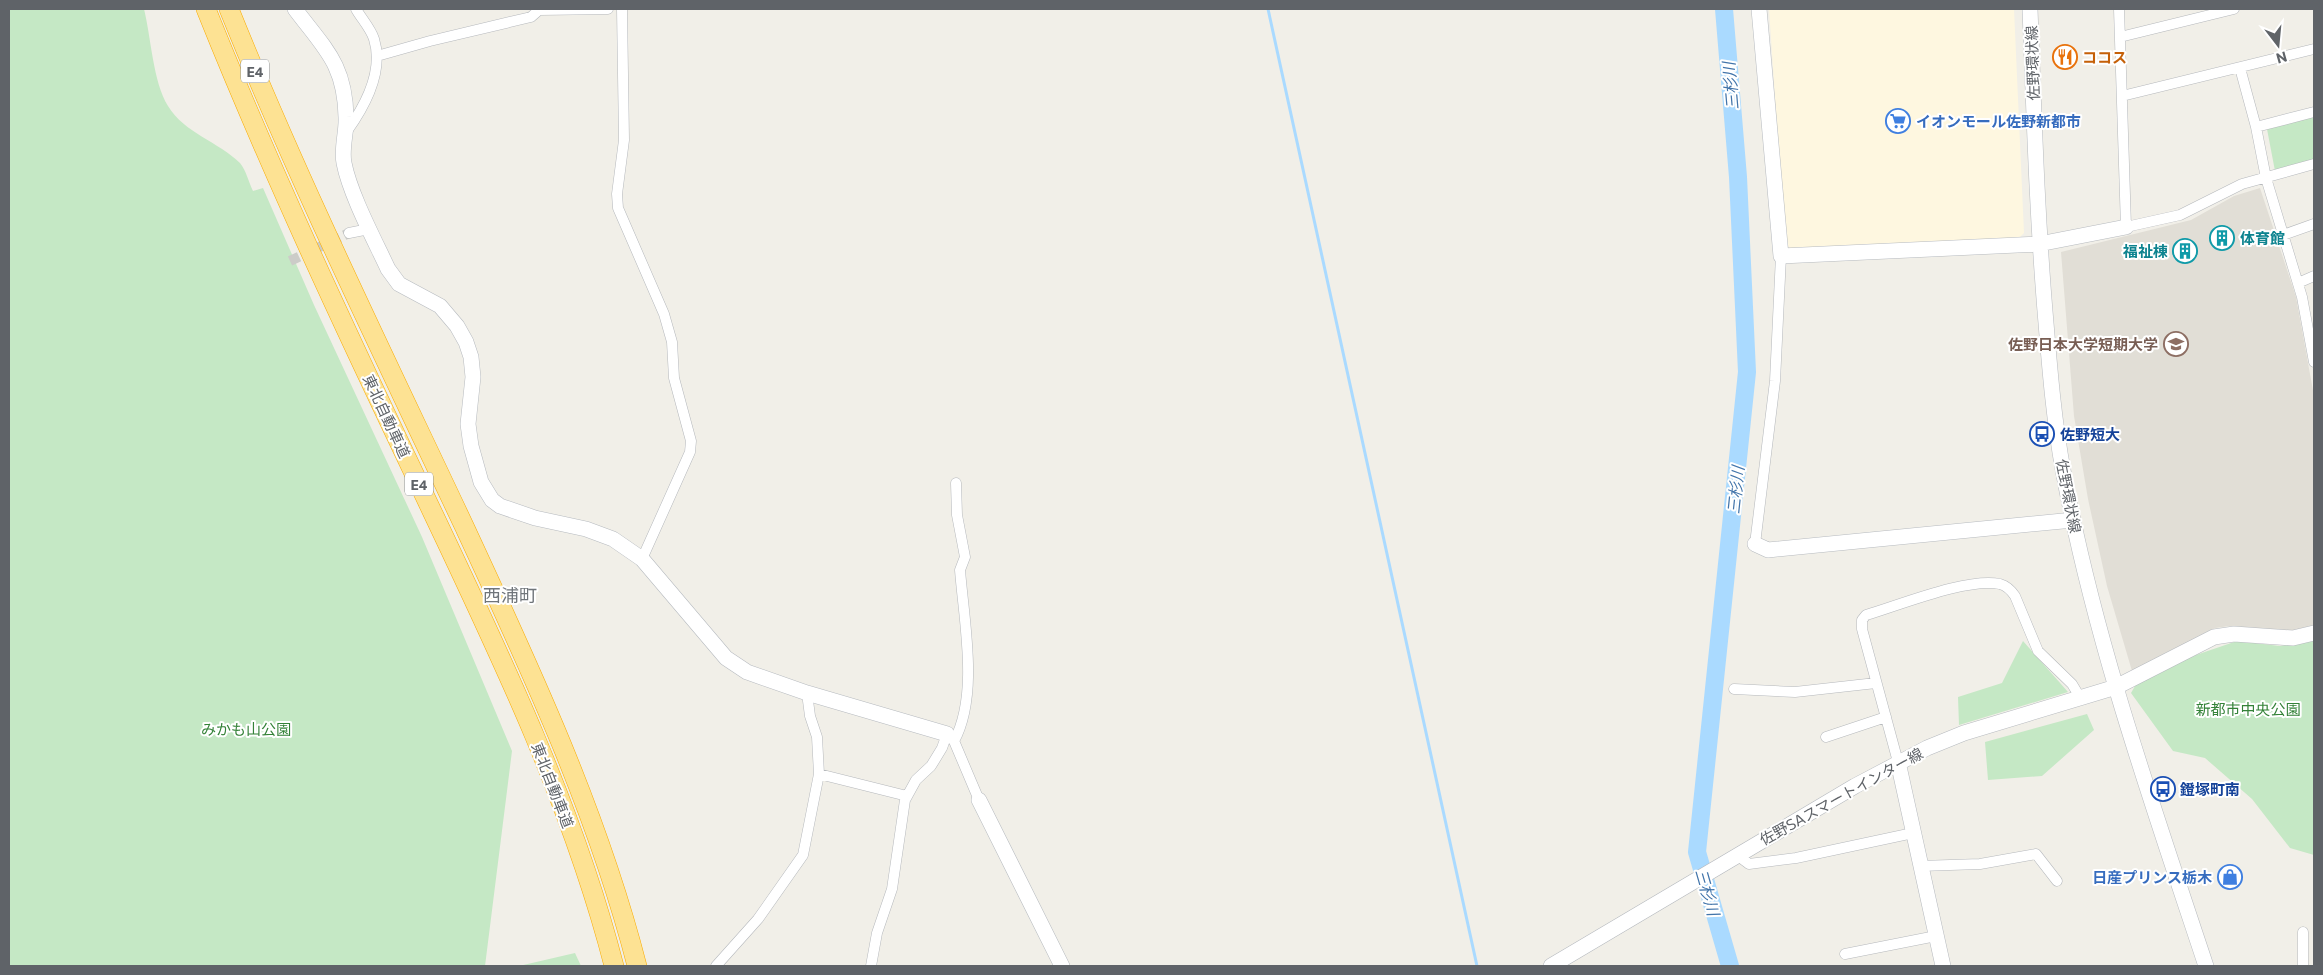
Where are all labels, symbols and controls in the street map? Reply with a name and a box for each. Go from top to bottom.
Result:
north arrow [2253,20,2303,70]
street label: 佐野環状線 [2022,25,2042,101]
restaurant icon: ココス [2052,44,2078,70]
place label: ココス [2082,48,2127,66]
text: N [2274,48,2289,68]
road number: E4 [241,59,269,82]
water label: 三杉川 [1718,59,1742,111]
supermarket icon: イオンモール佐野新都市 [1885,108,1911,134]
place label: イオンモール佐野新都市 [1916,112,2081,130]
building icon: 体育館 [2209,225,2235,251]
place label: 体育館 [2240,229,2285,247]
building icon: 福祉棟 [2172,238,2198,264]
place label: 福祉棟 [2122,242,2168,260]
school or university icon: 佐野日本大学短期大学 [2163,331,2189,357]
place label: 佐野日本大学短期大学 [2008,335,2158,353]
street label: 東北自動車道 [360,371,414,461]
bus stop icon: 佐野短大 [2029,421,2055,447]
place label: 佐野短大 [2060,425,2120,443]
street label: 佐野環状線 [2053,457,2085,535]
water label: 三杉川 [1723,463,1747,515]
road number: E4 [405,472,433,496]
district label: 西浦町 [483,584,537,606]
park label: 新都市中央公園 [2195,700,2301,718]
park label: みかも山公園 [201,720,291,738]
street label: 東北自動車道 [528,740,578,830]
street label: 佐野SAスマートインター線 [1756,744,1926,848]
bus stop icon: 鐙塚町南 [2150,776,2176,802]
place label: 鐙塚町南 [2179,780,2240,798]
shop icon: 日産プリンス栃木 [2217,864,2243,890]
water label: 三杉川 [1692,866,1724,920]
place label: 日産プリンス栃木 [2092,868,2212,886]

